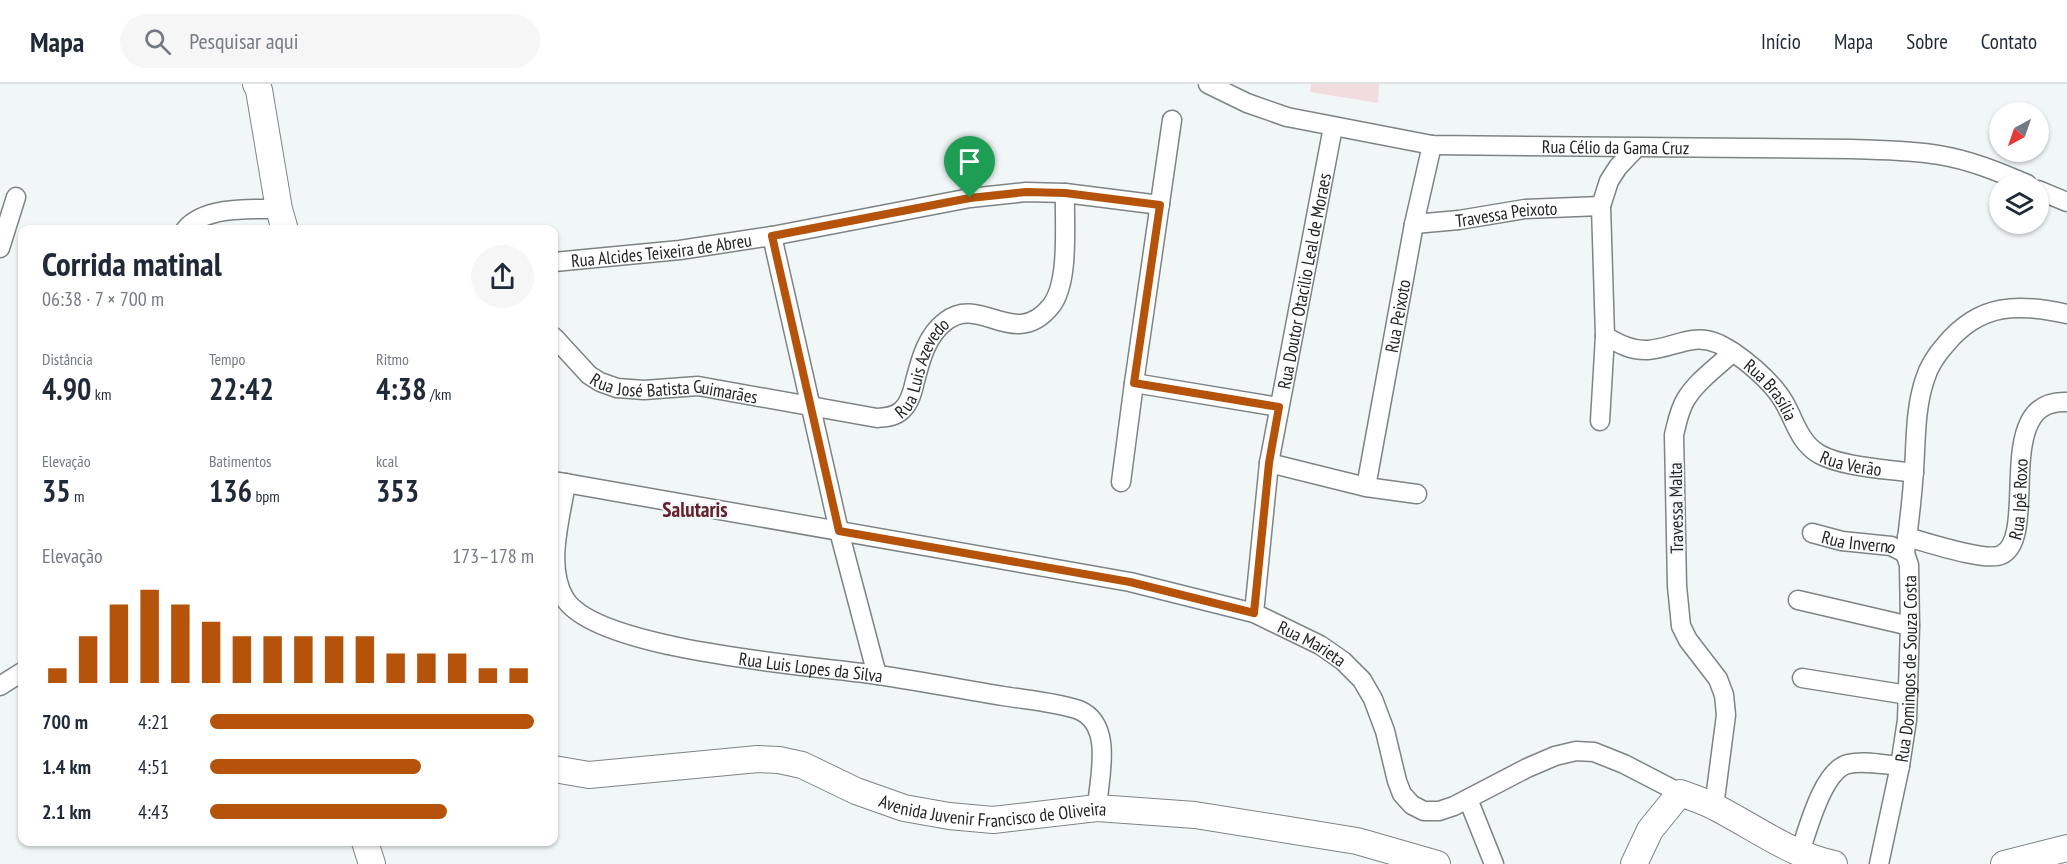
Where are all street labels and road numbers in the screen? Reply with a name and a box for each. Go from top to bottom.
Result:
street label: Rua Célio da Gama Cruz [1542,135,1689,159]
street label: Rua Doutor Otacilio Leal de Moraes [1272,171,1335,391]
street label: Travessa Peixoto [1454,196,1558,232]
street label: Rua Alcides Teixeira de Abreu [570,228,753,272]
street label: Rua Peixoto [1379,277,1415,354]
street label: Rua Luis Azevedo [890,312,953,423]
street label: Rua Brasília [1740,354,1803,424]
street label: Rua José Batista Guimarães [586,367,760,408]
street label: Rua Verão [1817,445,1883,481]
street label: Rua Ipê Roxo [2003,457,2032,542]
street label: Travessa Malta [1664,462,1688,554]
street label: Rua Inverno [1819,525,1901,559]
street label: Rua Domingos de Souza Costa [1889,575,1922,764]
street label: Rua Marieta [1274,615,1351,671]
street label: Rua Luis Lopes da Silva [737,646,884,687]
street label: Avenida Juvenir Francisco de Oliveira [876,789,1107,832]

